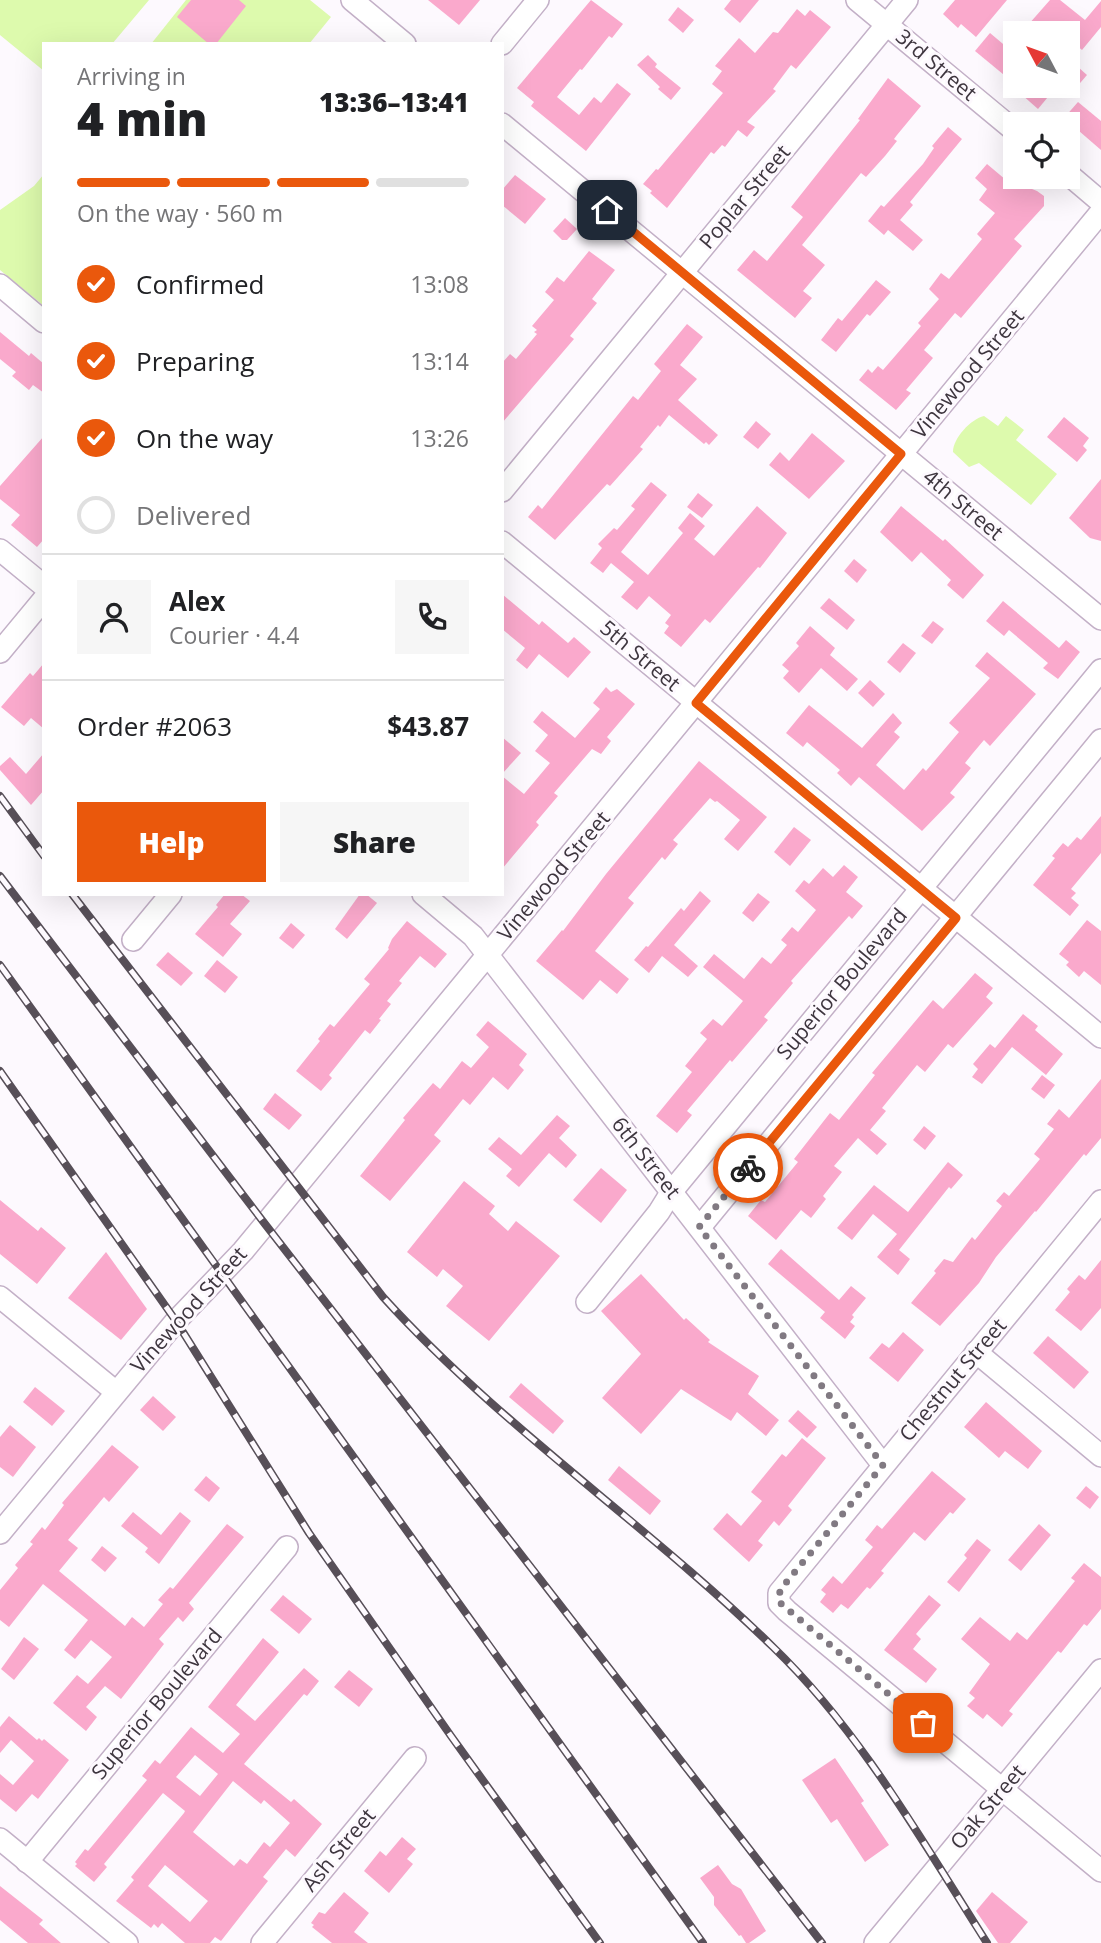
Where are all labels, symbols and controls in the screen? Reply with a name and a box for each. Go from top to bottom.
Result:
north arrow [1003,21,1080,98]
map controls [1003,21,1080,189]
street label: 3rd Street [890,22,983,106]
text: Arriving in [77,60,186,92]
text: 13:36–13:41 [319,84,469,120]
text: 4 min [77,87,208,149]
button: locate [1003,112,1080,189]
street label: Poplar Street [692,138,796,254]
pin [577,180,637,240]
icon: home [588,191,626,229]
text: On the way · 560 m [77,197,283,229]
icon: check [77,265,115,303]
text: Confirmed [136,266,264,302]
text: 13:08 [410,268,469,300]
street label: Vinewood Street [905,303,1030,444]
icon: check [77,342,115,380]
text: Preparing [136,343,254,379]
text: 13:14 [410,345,469,377]
icon: check [77,419,115,457]
text: On the way [136,420,273,456]
text: 13:26 [410,422,469,454]
street label: 4th Street [918,462,1010,546]
text: Delivered [136,497,251,533]
button: person [77,580,151,654]
button: phone [395,580,469,654]
text: Alex [169,583,225,619]
street label: 5th Street [595,613,687,697]
text: Courier · 4.4 [169,619,299,651]
text: Order #2063 [77,708,232,744]
text: $43.87 [387,708,469,744]
button: Help [77,802,266,882]
button: Share [280,802,469,882]
street label: Vinewood Street [491,805,616,946]
street label: Superior Boulevard [770,902,913,1065]
street label: 6th Street [606,1111,688,1204]
courier [713,1133,783,1203]
icon: bike [729,1149,767,1187]
street label: Vinewood Street [124,1240,253,1379]
street label: Chestnut Street [892,1312,1012,1447]
street label: Superior Boulevard [85,1622,228,1785]
pin [893,1693,953,1753]
icon: bag [904,1704,942,1742]
street label: Oak Street [943,1758,1031,1855]
street label: Ash Street [295,1802,381,1897]

